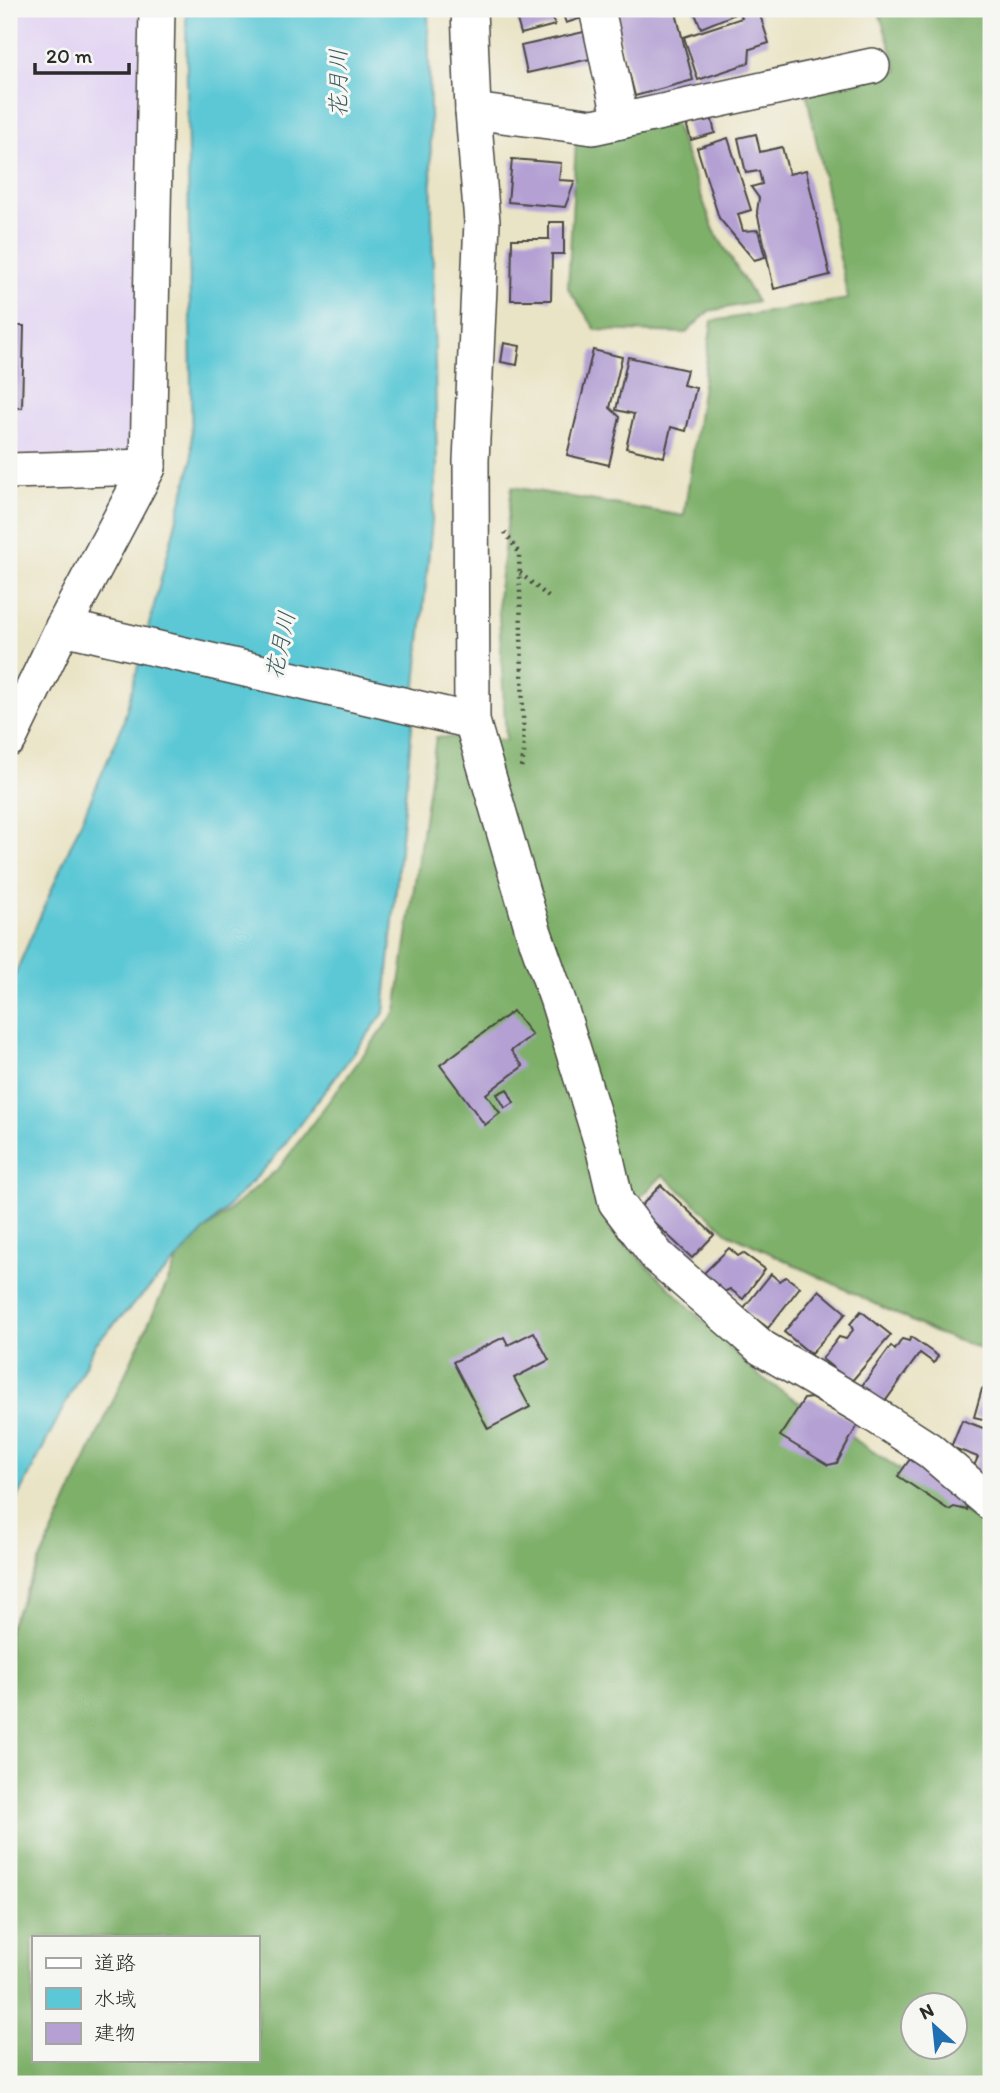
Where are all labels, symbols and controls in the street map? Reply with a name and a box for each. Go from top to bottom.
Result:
scale bar [35,32,130,76]
text: 20 m [46,43,93,68]
water label: 花月川 [324,49,352,118]
water label: 花月川 [259,608,301,682]
legend [32,1936,259,2062]
text: 道路 [94,1950,136,1975]
text: 水域 [94,1986,136,2011]
north arrow [898,1992,968,2062]
text: N [916,1998,937,2024]
text: 建物 [94,2020,136,2045]

